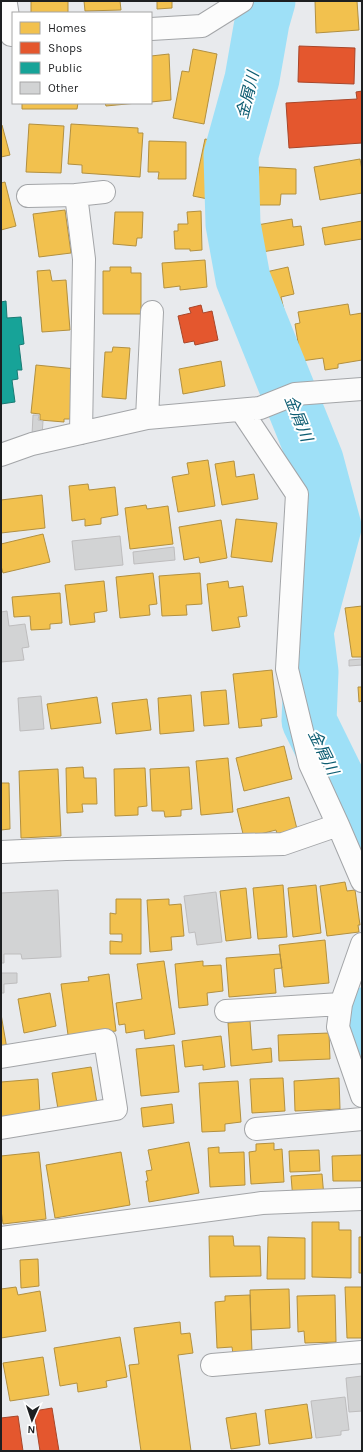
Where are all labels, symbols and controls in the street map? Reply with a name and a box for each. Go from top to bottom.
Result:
legend [12,12,152,104]
text: Homes [48,21,86,35]
text: Shops [48,41,82,55]
text: Public [48,61,82,75]
water label: 金屑川 [232,68,263,121]
text: Other [48,81,79,95]
water label: 金屑川 [281,392,317,446]
water label: 金屑川 [304,726,343,780]
north arrow [12,1400,52,1440]
text: N [27,1423,36,1436]

